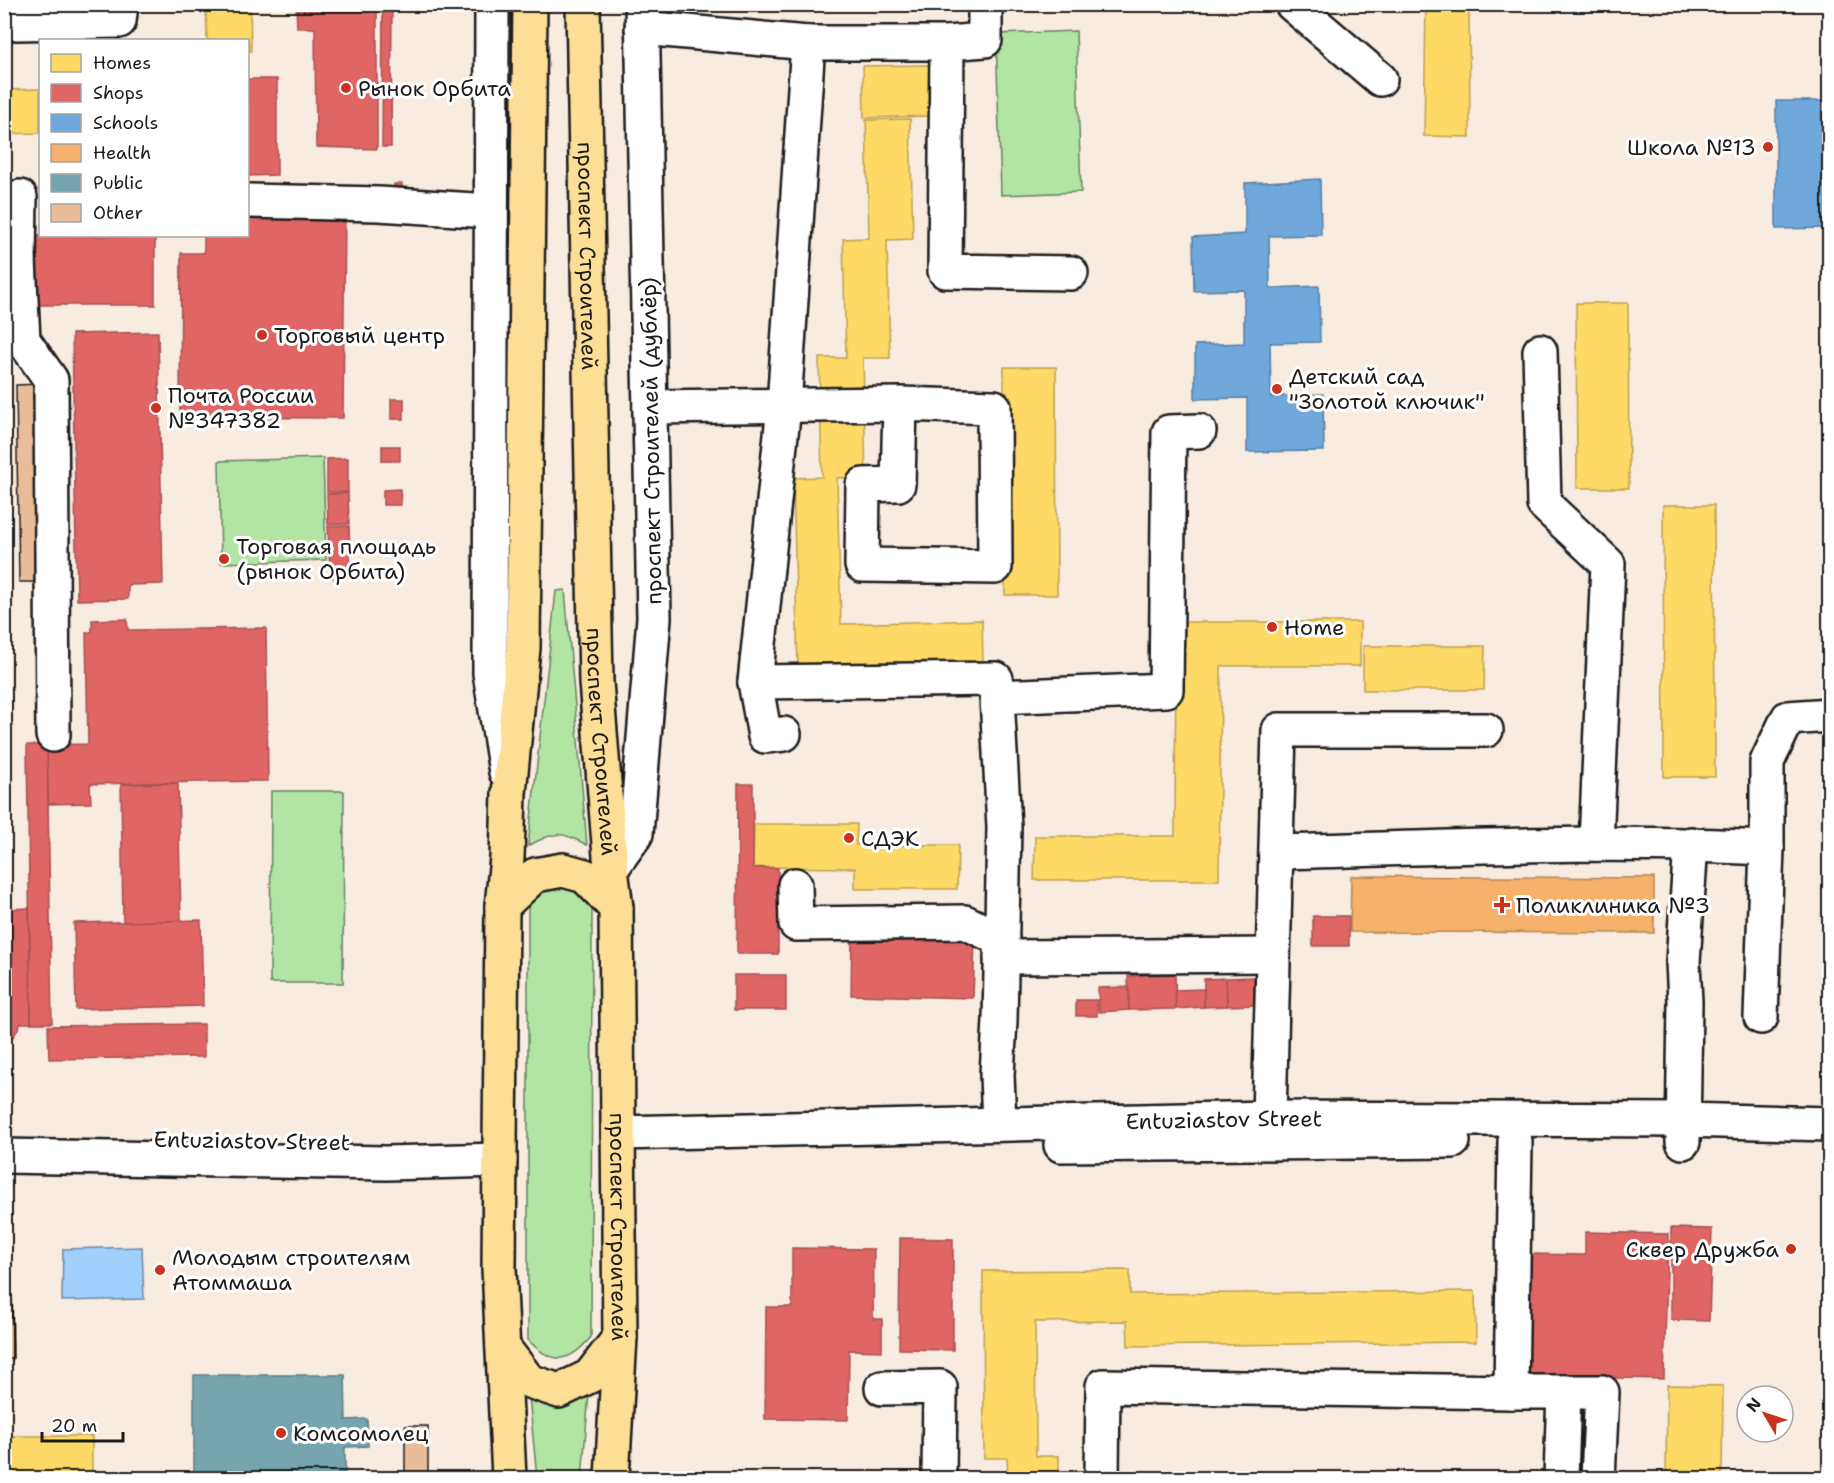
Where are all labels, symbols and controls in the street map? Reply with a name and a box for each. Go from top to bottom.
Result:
legend [39,39,249,237]
text: Homes [93,51,151,75]
place label: Рынок Орбита [358,74,511,103]
text: Shops [93,81,144,105]
marker: Рынок Орбита [339,81,353,95]
text: Schools [93,111,159,135]
place label: Школа №13 [1627,133,1756,162]
marker: Школа №13 [1761,140,1775,154]
text: Health [93,141,151,165]
street label: проспект Строителей [571,141,605,370]
text: Public [93,171,143,195]
text: Other [93,201,143,225]
street label: проспект Строителей (дублёр) [634,277,668,605]
place label: Торговый центр [274,321,445,350]
marker: Торговый центр [255,328,269,342]
place label: Детский сад "Золотой ключик" [1289,362,1485,416]
place label: Почта России №347382 [168,381,314,435]
marker: Детский сад "Золотой ключик" [1270,382,1284,396]
marker: Почта России №347382 [149,401,163,415]
place label: Торговая площадь (рынок Орбита) [236,532,436,586]
marker: Торговая площадь (рынок Орбита) [217,552,231,566]
place label: Home [1284,613,1344,642]
marker: Home [1265,620,1279,634]
street label: проспект Строителей [580,627,624,857]
place label: СДЭК [861,824,919,853]
marker: СДЭК [842,831,856,845]
place label: Поликлиника №3 [1516,891,1710,920]
marker: Поликлиника №3 [1493,896,1511,914]
street label: Entuziastov Street [1125,1103,1322,1136]
street label: проспект Строителей [603,1113,635,1341]
street label: Entuziastov Street [153,1125,351,1157]
place label: Сквер Дружба [1626,1235,1779,1264]
marker: Сквер Дружба [1784,1242,1798,1256]
place label: Молодым строителям Атоммаша [172,1243,410,1297]
marker: Молодым строителям Атоммаша [153,1263,167,1277]
north arrow [1735,1384,1795,1444]
text: N [1742,1393,1766,1416]
scale bar [42,1405,123,1443]
text: 20 m [51,1414,97,1438]
place label: Комсомолец [293,1419,429,1448]
marker: Комсомолец [274,1426,288,1440]

